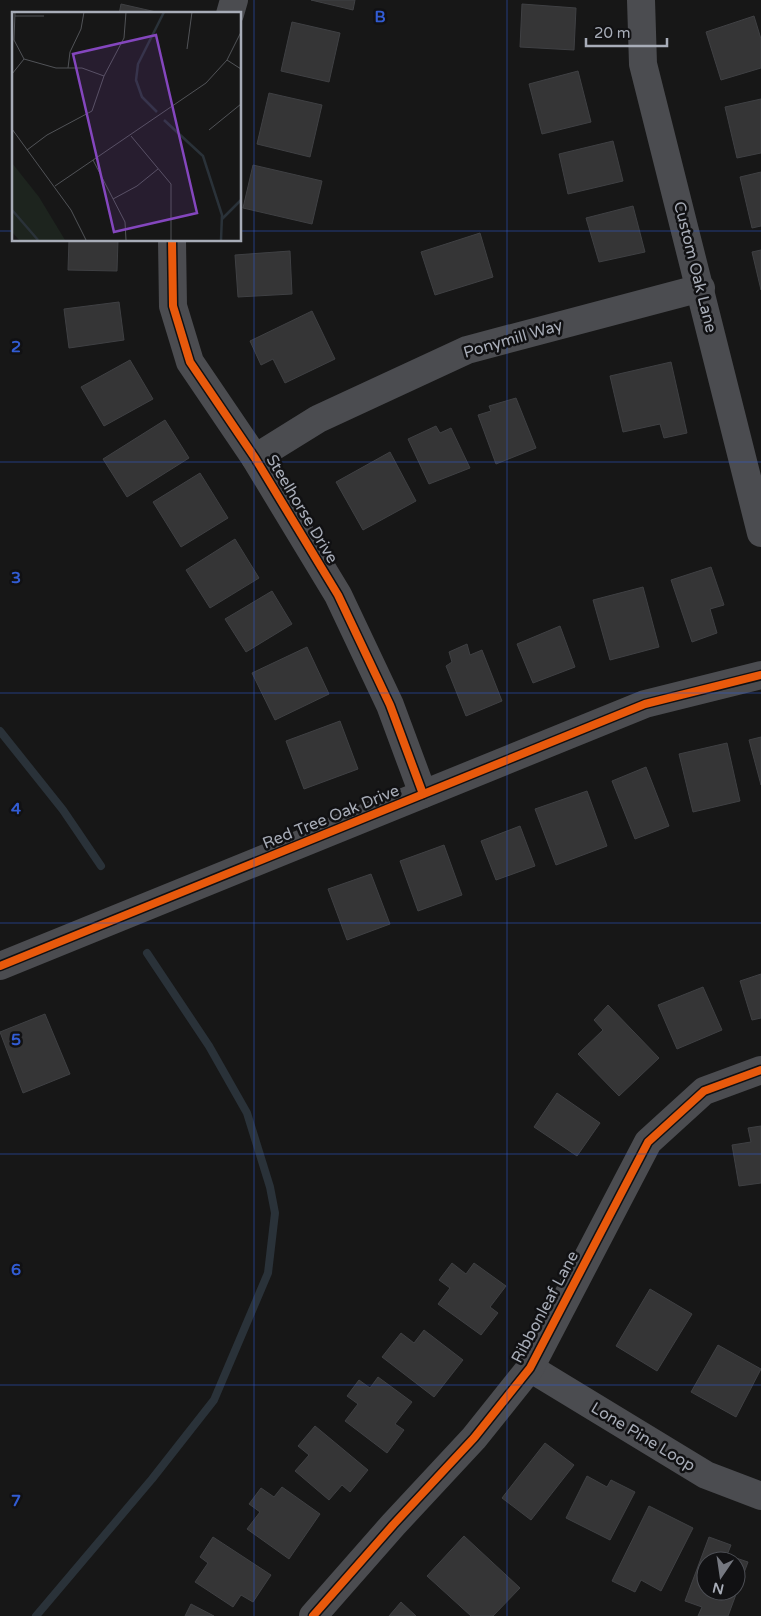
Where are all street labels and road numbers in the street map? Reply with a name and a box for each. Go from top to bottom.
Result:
street label: Custom Oak Lane [669,199,721,335]
street label: Ponymill Way [461,315,565,363]
street label: Steelhorse Drive [262,451,342,567]
street label: Red Tree Oak Drive [260,780,402,854]
street label: Ribbonleaf Lane [507,1247,583,1367]
street label: Lone Pine Loop [587,1398,699,1476]

